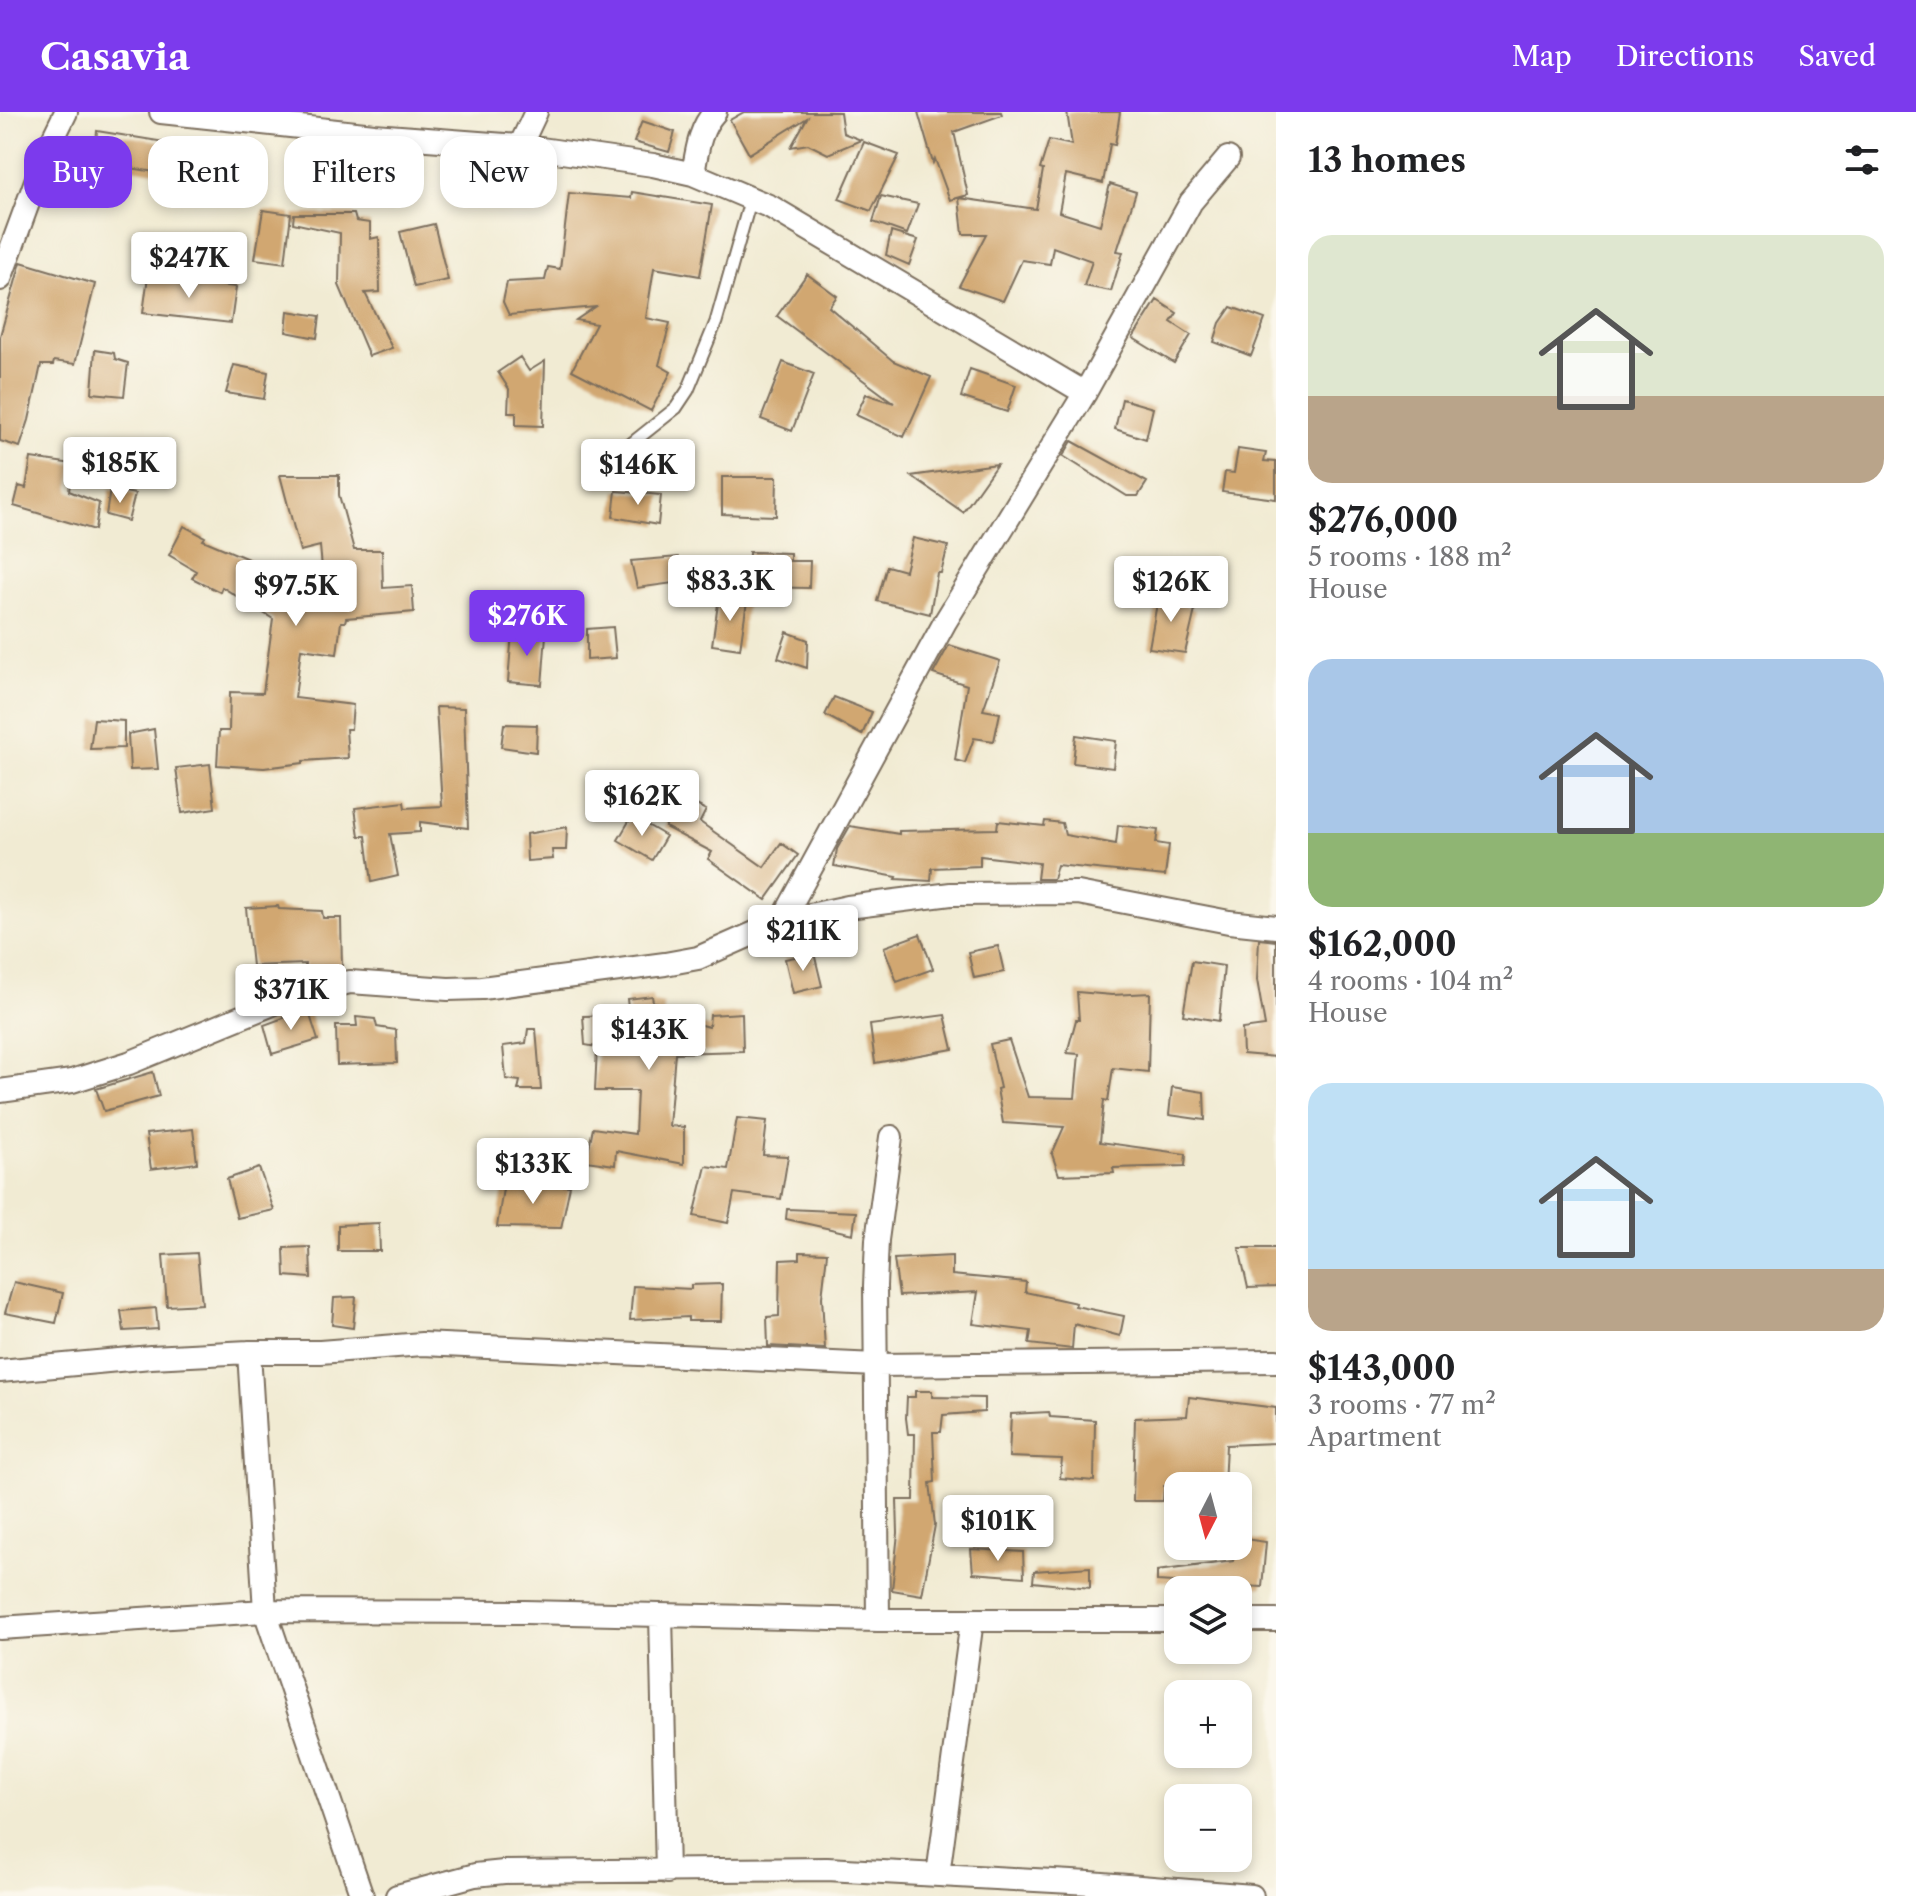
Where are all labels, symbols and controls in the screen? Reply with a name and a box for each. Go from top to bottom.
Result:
text: Casavia [40,33,190,80]
text: Map [1512,39,1572,73]
text: Directions [1616,39,1754,73]
text: Saved [1798,39,1876,73]
chip: Buy [24,136,132,208]
chip: Rent [148,136,268,208]
chip: Filters [284,136,424,208]
chip: New [440,136,557,208]
icon: filters [1840,138,1884,182]
text: 13 homes [1308,139,1466,181]
pin: $247K [133,232,245,300]
text: $247K [149,242,229,274]
icon: home [1524,287,1668,431]
pin: $185K [64,437,176,505]
pin: $146K [582,439,694,507]
text: $185K [81,447,159,479]
text: $146K [599,449,677,481]
text: $276,000 [1308,499,1458,541]
text: 5 rooms · 188 m² [1308,541,1512,573]
pin: $83.3K [665,555,795,623]
pin: $126K [1115,556,1227,624]
pin: $97.5K [231,560,361,628]
text: $83.3K [686,565,774,597]
text: $126K [1132,566,1210,598]
text: $97.5K [254,570,338,602]
text: House [1308,573,1388,605]
pin: $276K [471,590,583,658]
text: $276K [487,600,567,632]
icon: home [1524,711,1668,855]
pin: $162K [586,770,698,838]
text: $162K [603,780,681,812]
pin: $211K [747,905,859,973]
text: $211K [766,915,840,947]
text: $162,000 [1308,923,1457,965]
pin: $371K [235,964,347,1032]
text: 4 rooms · 104 m² [1308,965,1513,997]
text: $371K [253,974,329,1006]
text: House [1308,997,1388,1029]
pin: $143K [593,1004,705,1072]
text: $143K [610,1014,688,1046]
icon: home [1524,1135,1668,1279]
pin: $133K [477,1138,589,1206]
text: $133K [495,1148,571,1180]
text: $143,000 [1308,1347,1456,1389]
text: 3 rooms · 77 m² [1308,1389,1496,1421]
text: Apartment [1308,1421,1441,1453]
north arrow [1164,1472,1252,1560]
map controls [1164,1472,1252,1872]
pin: $101K [942,1495,1054,1563]
text: $101K [960,1505,1036,1537]
button: layers [1164,1576,1252,1664]
button: + [1164,1680,1252,1768]
button: − [1164,1784,1252,1872]

